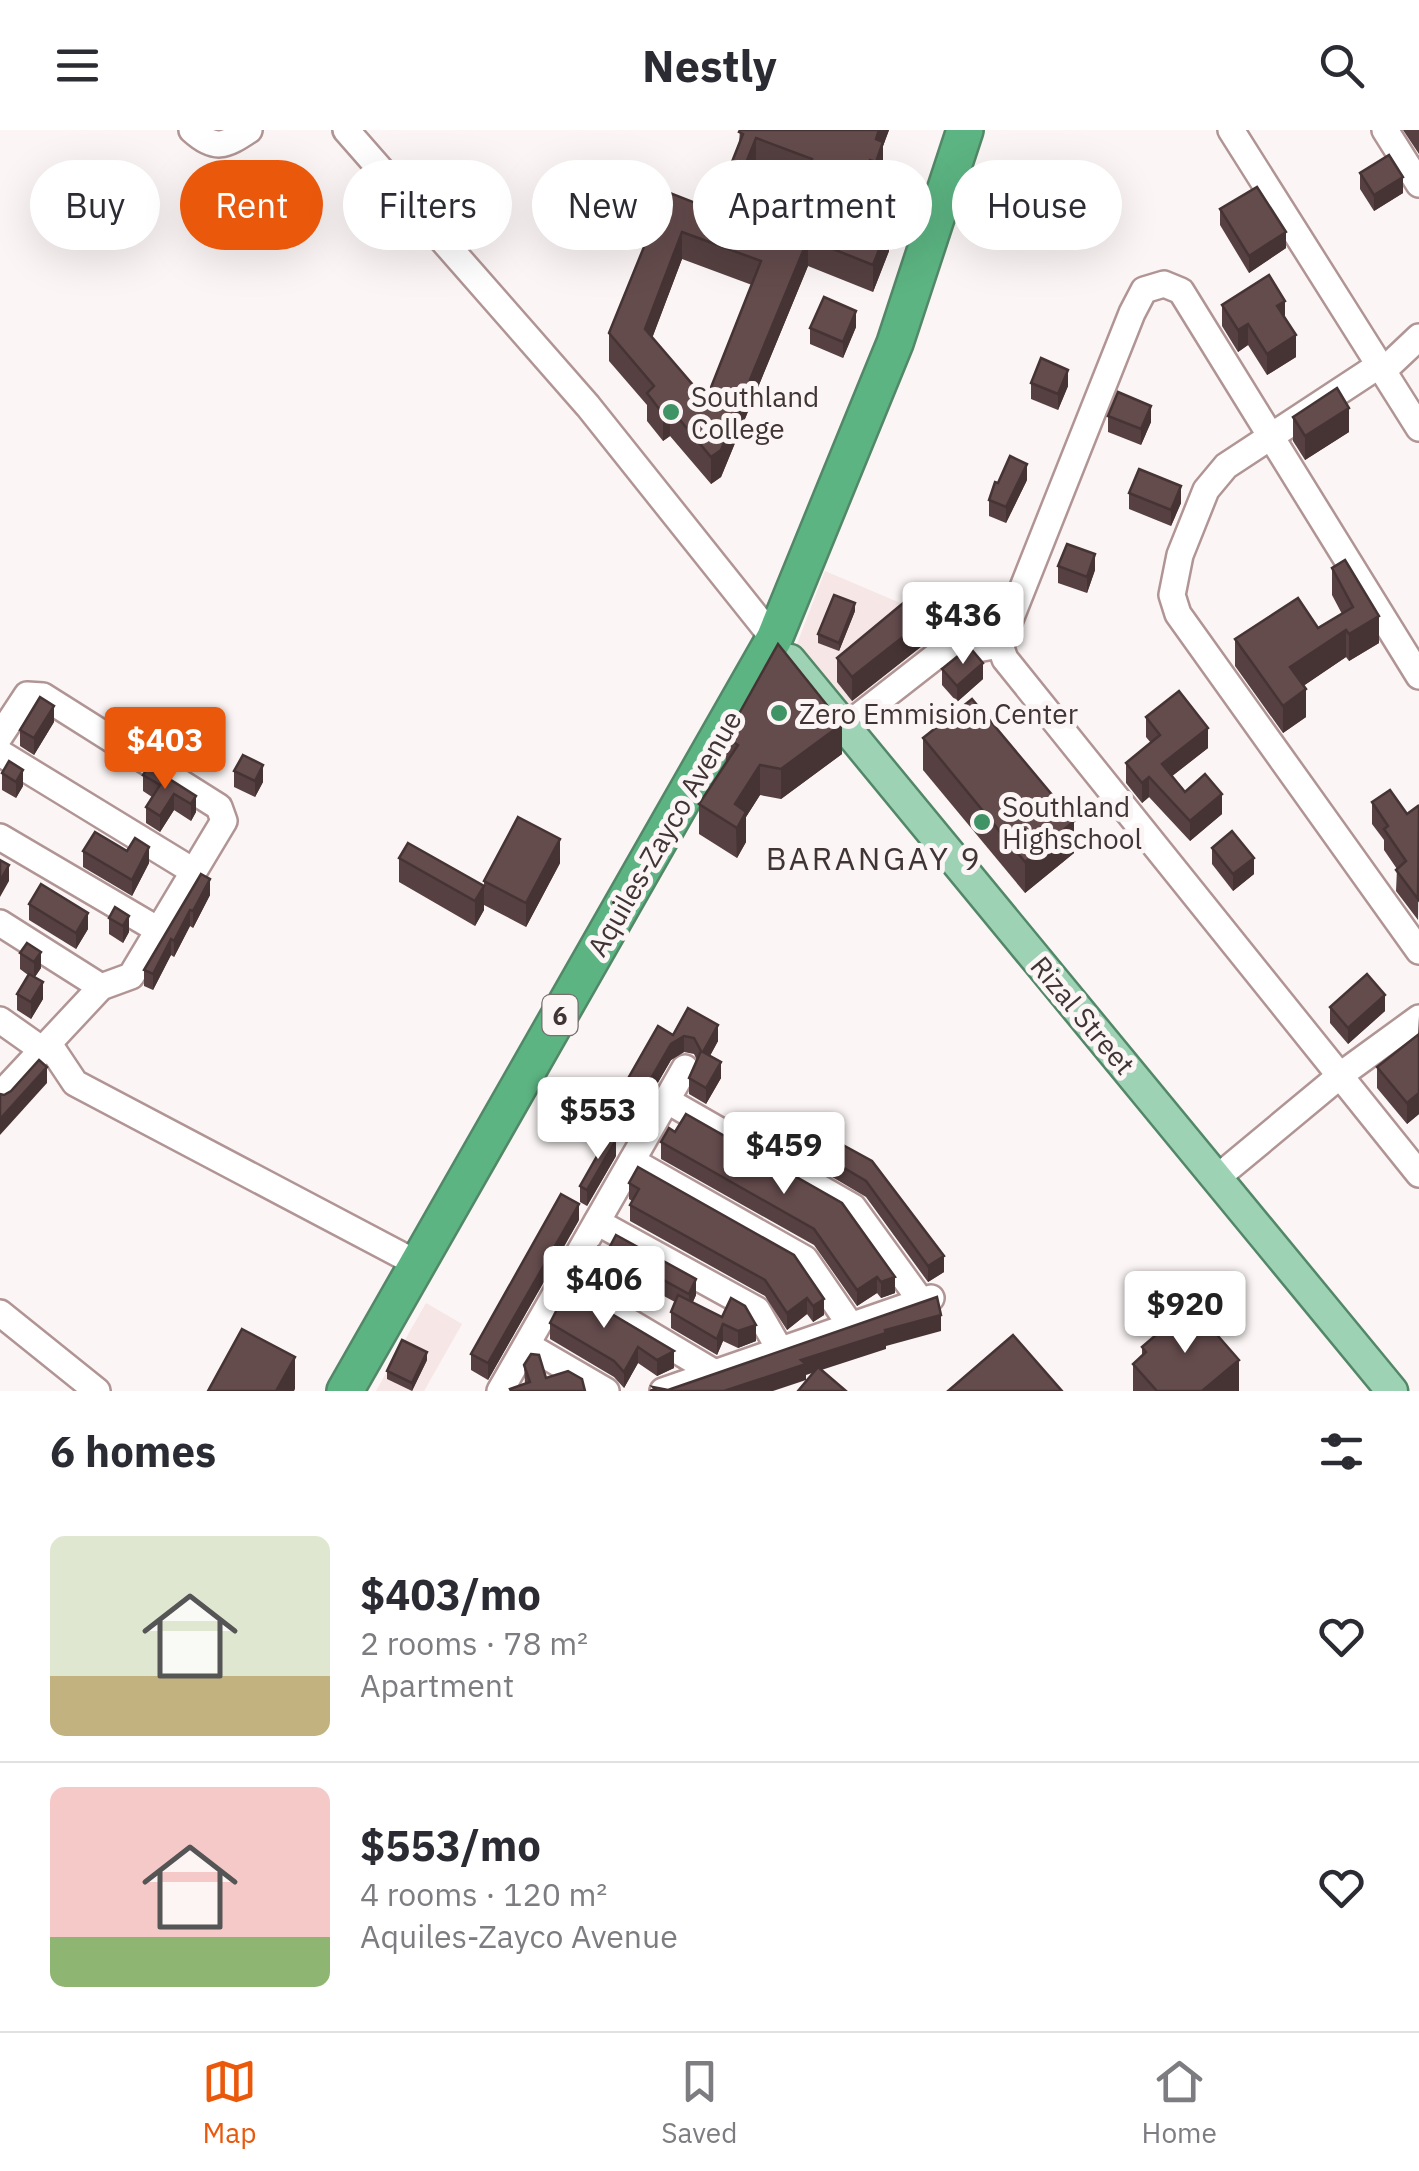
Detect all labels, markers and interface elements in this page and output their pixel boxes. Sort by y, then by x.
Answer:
text: Nestly [642,36,777,94]
icon: menu [50,38,105,93]
icon: search [1314,38,1369,93]
chip: Buy [30,160,160,250]
chip: Rent [180,160,323,250]
chip: Filters [343,160,512,250]
chip: New [532,160,673,250]
chip: Apartment [693,160,932,250]
chip: House [952,160,1122,250]
place label: Southland College [691,378,819,447]
marker: Southland College [660,401,682,423]
pin: $436 [904,582,1022,667]
text: $436 [925,593,1001,635]
place label: Zero Emmision Center [799,695,1078,732]
marker: Zero Emmision Center [768,702,790,724]
street label: Aquiles-Zayco Avenue [578,703,750,963]
pin: $403 [106,707,224,792]
text: $403 [127,718,203,760]
place label: Southland Highschool [1002,788,1142,857]
marker: Southland Highschool [971,811,993,833]
district label: BARANGAY 9 [766,837,982,879]
street label: Rizal Street [1023,948,1143,1082]
road number: 6 [542,995,578,1035]
pin: $553 [539,1077,657,1162]
text: $553 [560,1088,636,1130]
pin: $459 [725,1112,843,1197]
text: $459 [746,1123,822,1165]
pin: $406 [545,1246,663,1331]
text: $406 [566,1257,642,1299]
pin: $920 [1126,1271,1244,1356]
text: $920 [1147,1282,1223,1324]
text: 6 homes [50,1424,216,1479]
icon: filters [1314,1424,1369,1479]
text: $403/mo [360,1567,541,1622]
icon: home [130,1576,250,1696]
icon: heart [1314,1609,1369,1664]
text: 2 rooms · 78 m² [360,1622,588,1664]
text: Apartment [360,1664,514,1706]
text: $553/mo [360,1818,541,1873]
icon: home [130,1827,250,1947]
icon: heart [1314,1860,1369,1915]
text: 4 rooms · 120 m² [360,1873,607,1915]
text: Aquiles-Zayco Avenue [360,1915,678,1957]
tab: Map [202,2054,257,2151]
tab: Saved [661,2054,737,2151]
tab: Home [1142,2054,1217,2151]

